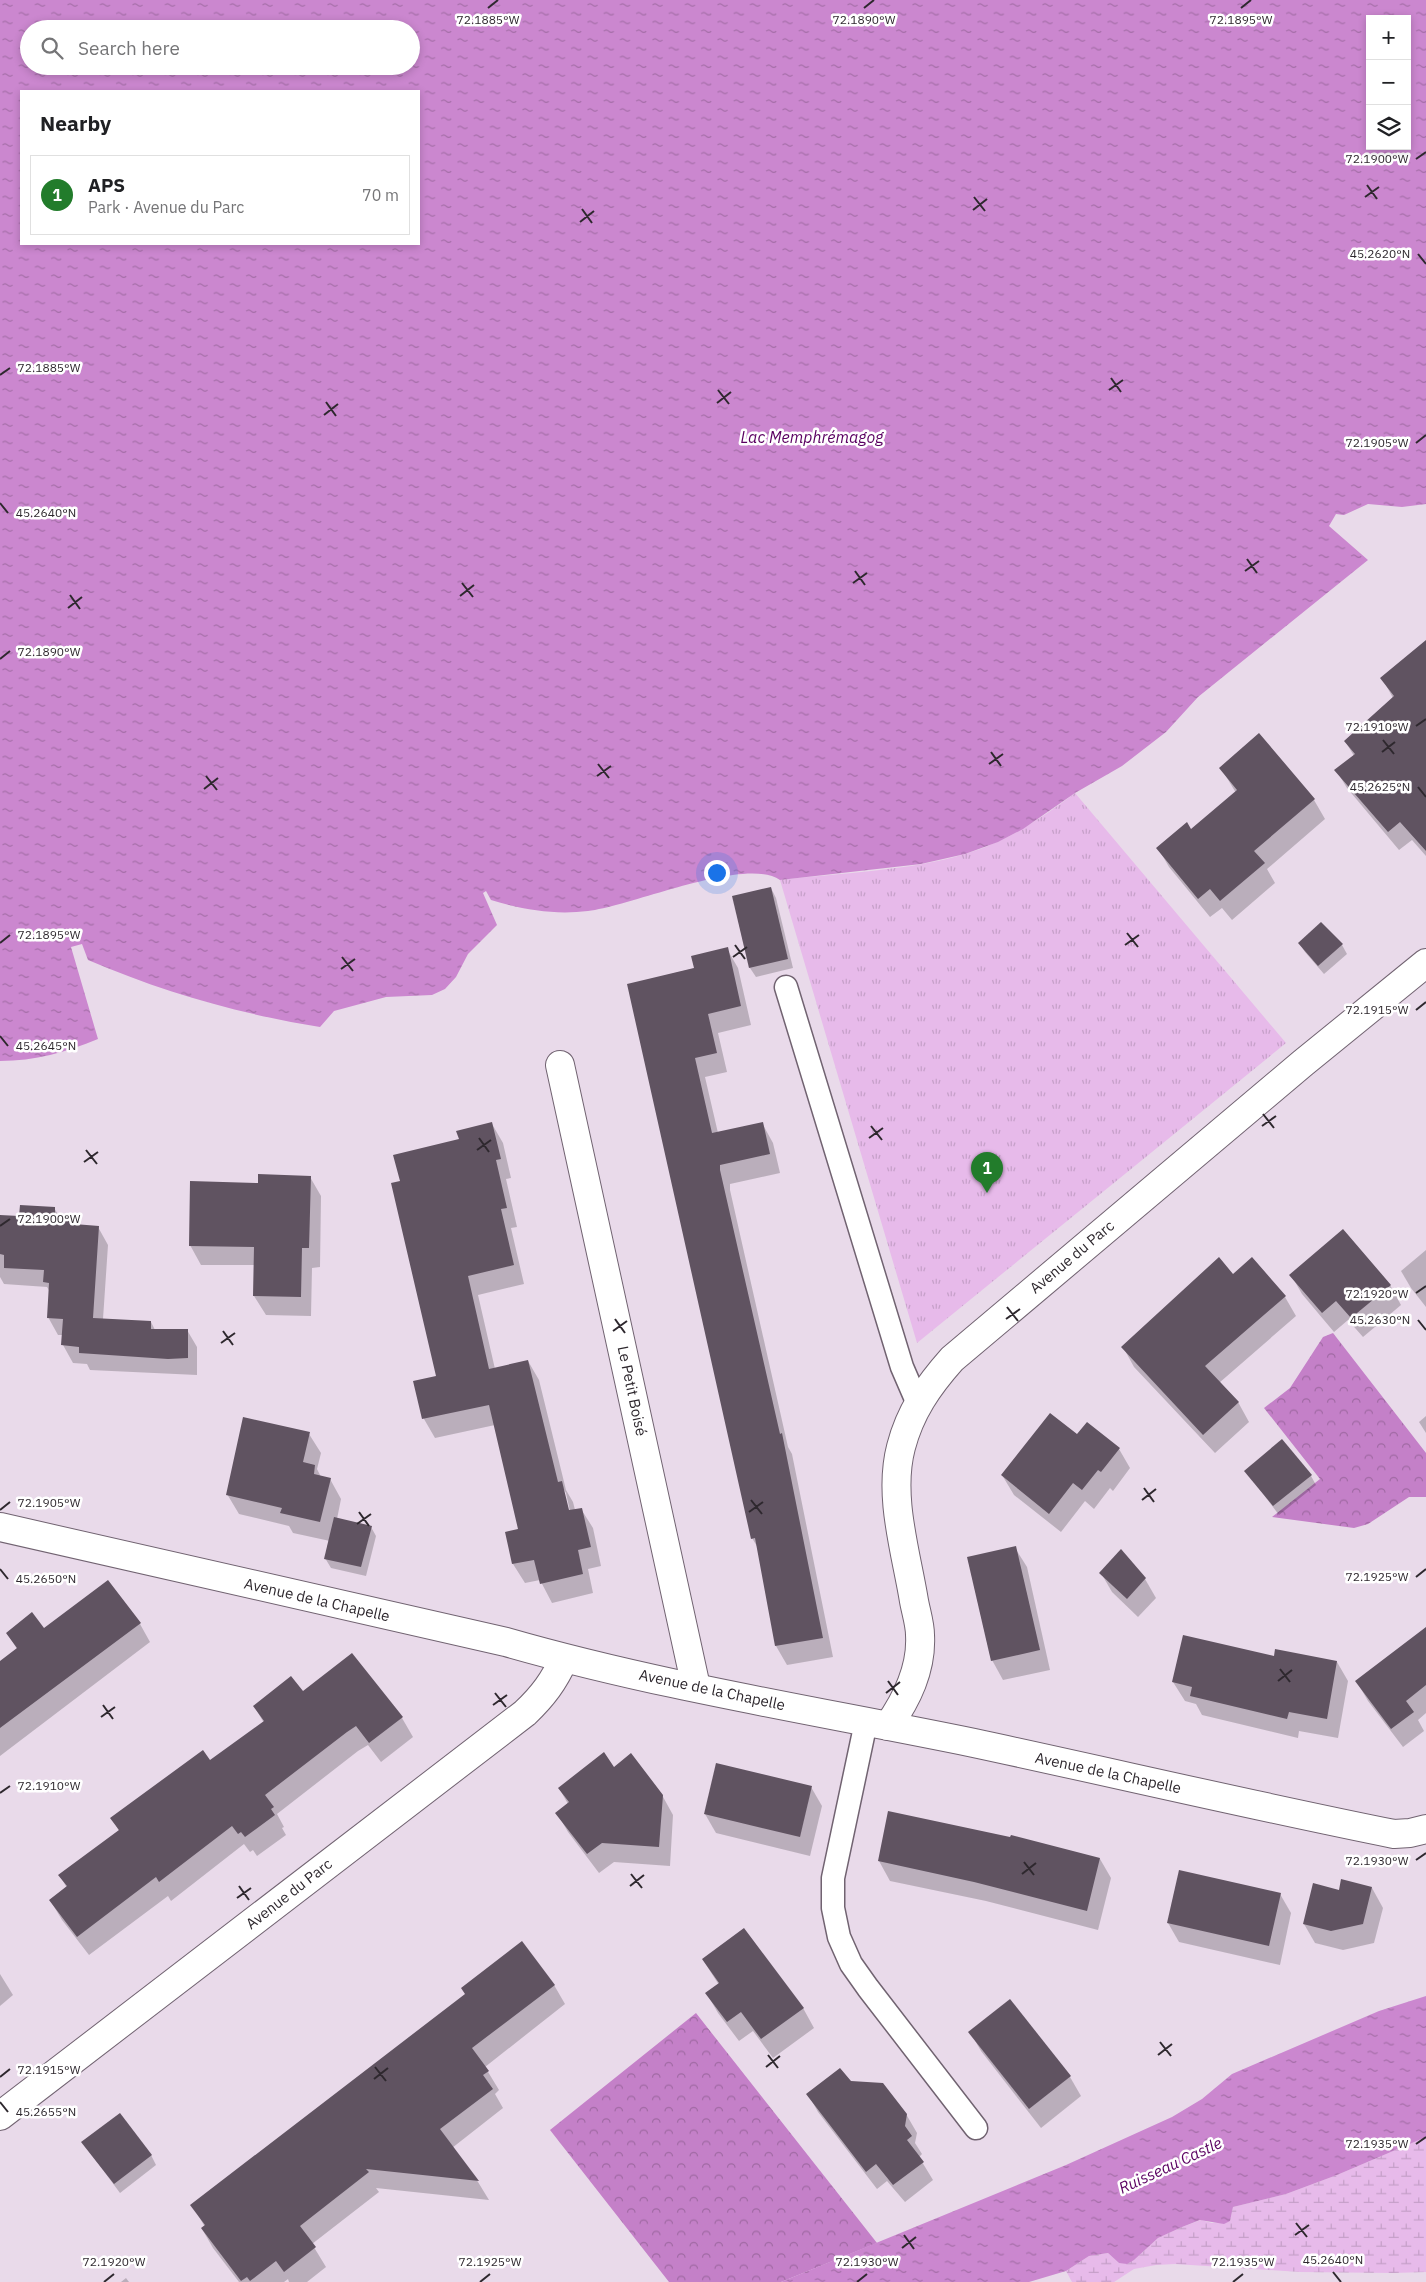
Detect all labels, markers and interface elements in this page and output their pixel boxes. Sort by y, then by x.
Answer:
text: 72.1885°W [457,12,520,27]
text: 72.1890°W [833,12,896,27]
text: 72.1895°W [1210,12,1273,27]
map controls [1366,15,1411,150]
button: + [1366,15,1411,60]
search box [20,20,420,75]
icon: search [38,34,66,62]
text: Search here [78,36,180,60]
button: − [1366,60,1411,105]
button: layers [1366,105,1411,150]
text: Nearby [40,109,111,137]
text: 72.1900°W [1346,151,1409,166]
text: APS [88,173,125,197]
text: 1 [52,185,62,205]
text: 70 m [362,185,399,205]
text: Park · Avenue du Parc [88,197,244,217]
text: 45.2620°N [1350,246,1410,261]
text: 72.1885°W [18,360,81,375]
water label: Lac Memphrémagog [741,427,884,447]
text: 72.1905°W [1346,435,1409,450]
text: 45.2640°N [16,505,76,520]
text: 72.1890°W [18,644,81,659]
text: 72.1910°W [1346,719,1409,734]
text: 45.2625°N [1350,779,1410,794]
your location [704,860,730,886]
text: 72.1895°W [18,927,81,942]
text: 72.1915°W [1346,1002,1409,1017]
text: 45.2645°N [16,1038,76,1053]
pin: 1 [971,1152,1003,1193]
text: 72.1900°W [18,1211,81,1226]
street label: Avenue du Parc [1026,1216,1118,1297]
text: 72.1920°W [1346,1286,1409,1301]
text: 45.2630°N [1350,1312,1410,1327]
street label: Le Petit Boisé [614,1344,651,1438]
text: 72.1905°W [18,1495,81,1510]
text: 72.1925°W [1346,1569,1409,1584]
text: 45.2650°N [16,1571,76,1586]
street label: Avenue de la Chapelle [242,1574,392,1626]
street label: Avenue de la Chapelle [637,1665,787,1714]
street label: Avenue de la Chapelle [1033,1748,1183,1797]
text: 72.1910°W [18,1778,81,1793]
text: 72.1930°W [1346,1853,1409,1868]
street label: Avenue du Parc [242,1854,336,1933]
text: 72.1915°W [18,2062,81,2077]
text: 45.2655°N [16,2104,76,2119]
water label: Ruisseau Castle [1115,2132,1225,2198]
text: 72.1935°W [1346,2136,1409,2151]
text: 45.2640°N [1303,2252,1363,2267]
text: 72.1920°W [83,2254,146,2269]
text: 72.1925°W [459,2254,522,2269]
text: 72.1930°W [836,2254,899,2269]
text: 72.1935°W [1212,2254,1275,2269]

